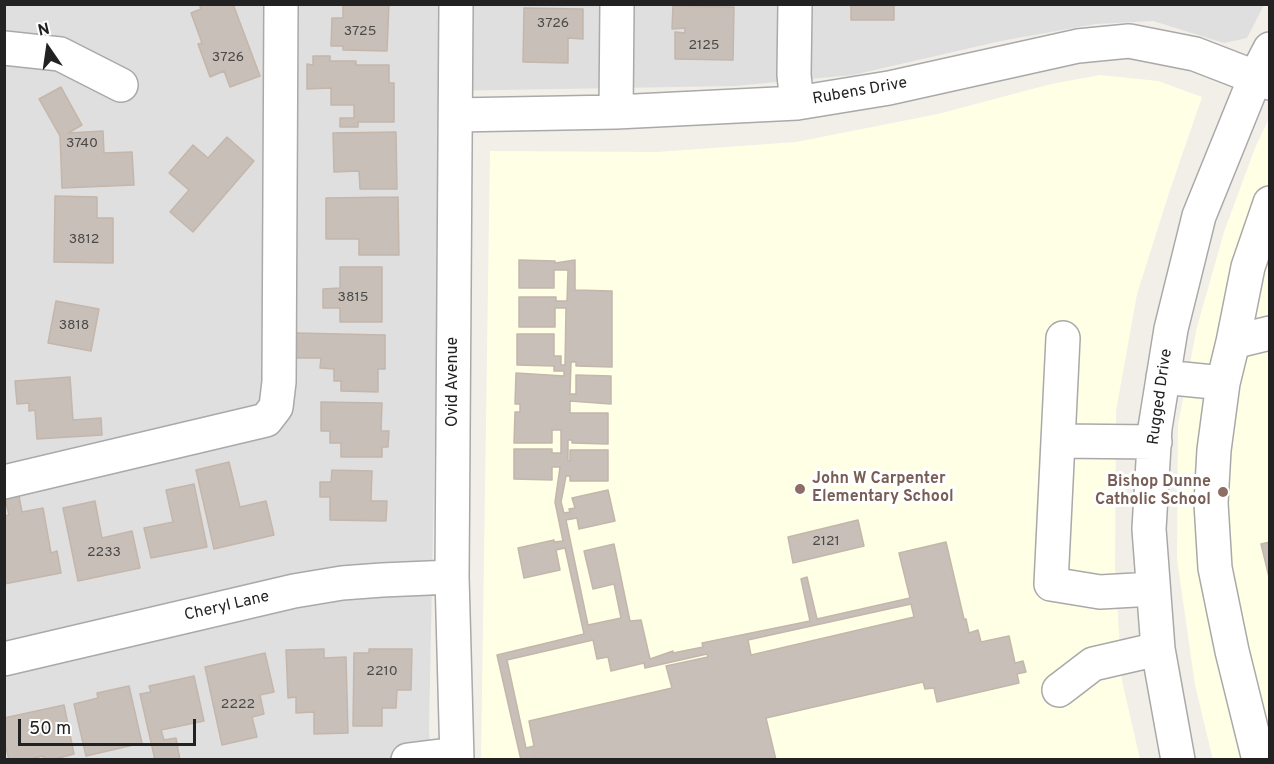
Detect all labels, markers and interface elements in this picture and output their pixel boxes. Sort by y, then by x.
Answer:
house number: 3726 [537,16,569,32]
north arrow [18,18,78,78]
text: N [36,19,52,41]
house number: 3725 [344,24,376,40]
house number: 2125 [688,38,720,54]
house number: 3726 [212,50,244,66]
street label: Rubens Drive [811,74,909,110]
house number: 3740 [66,136,98,152]
house number: 3812 [69,232,99,248]
house number: 3815 [338,290,368,306]
house number: 3818 [59,318,89,334]
street label: Ovid Avenue [444,337,464,427]
street label: Rugged Drive [1145,348,1177,446]
place label: John W Carpenter Elementary School [812,470,954,508]
place label: Bishop Dunne Catholic School [1095,473,1211,511]
marker: John W Carpenter Elementary School [793,482,807,496]
marker: Bishop Dunne Catholic School [1216,485,1230,499]
house number: 2121 [812,534,840,550]
house number: 2233 [87,545,121,561]
street label: Cheryl Lane [183,588,271,626]
house number: 2210 [366,664,398,680]
house number: 2222 [221,697,255,713]
scale bar [21,707,200,745]
text: 50 m [29,718,71,741]

